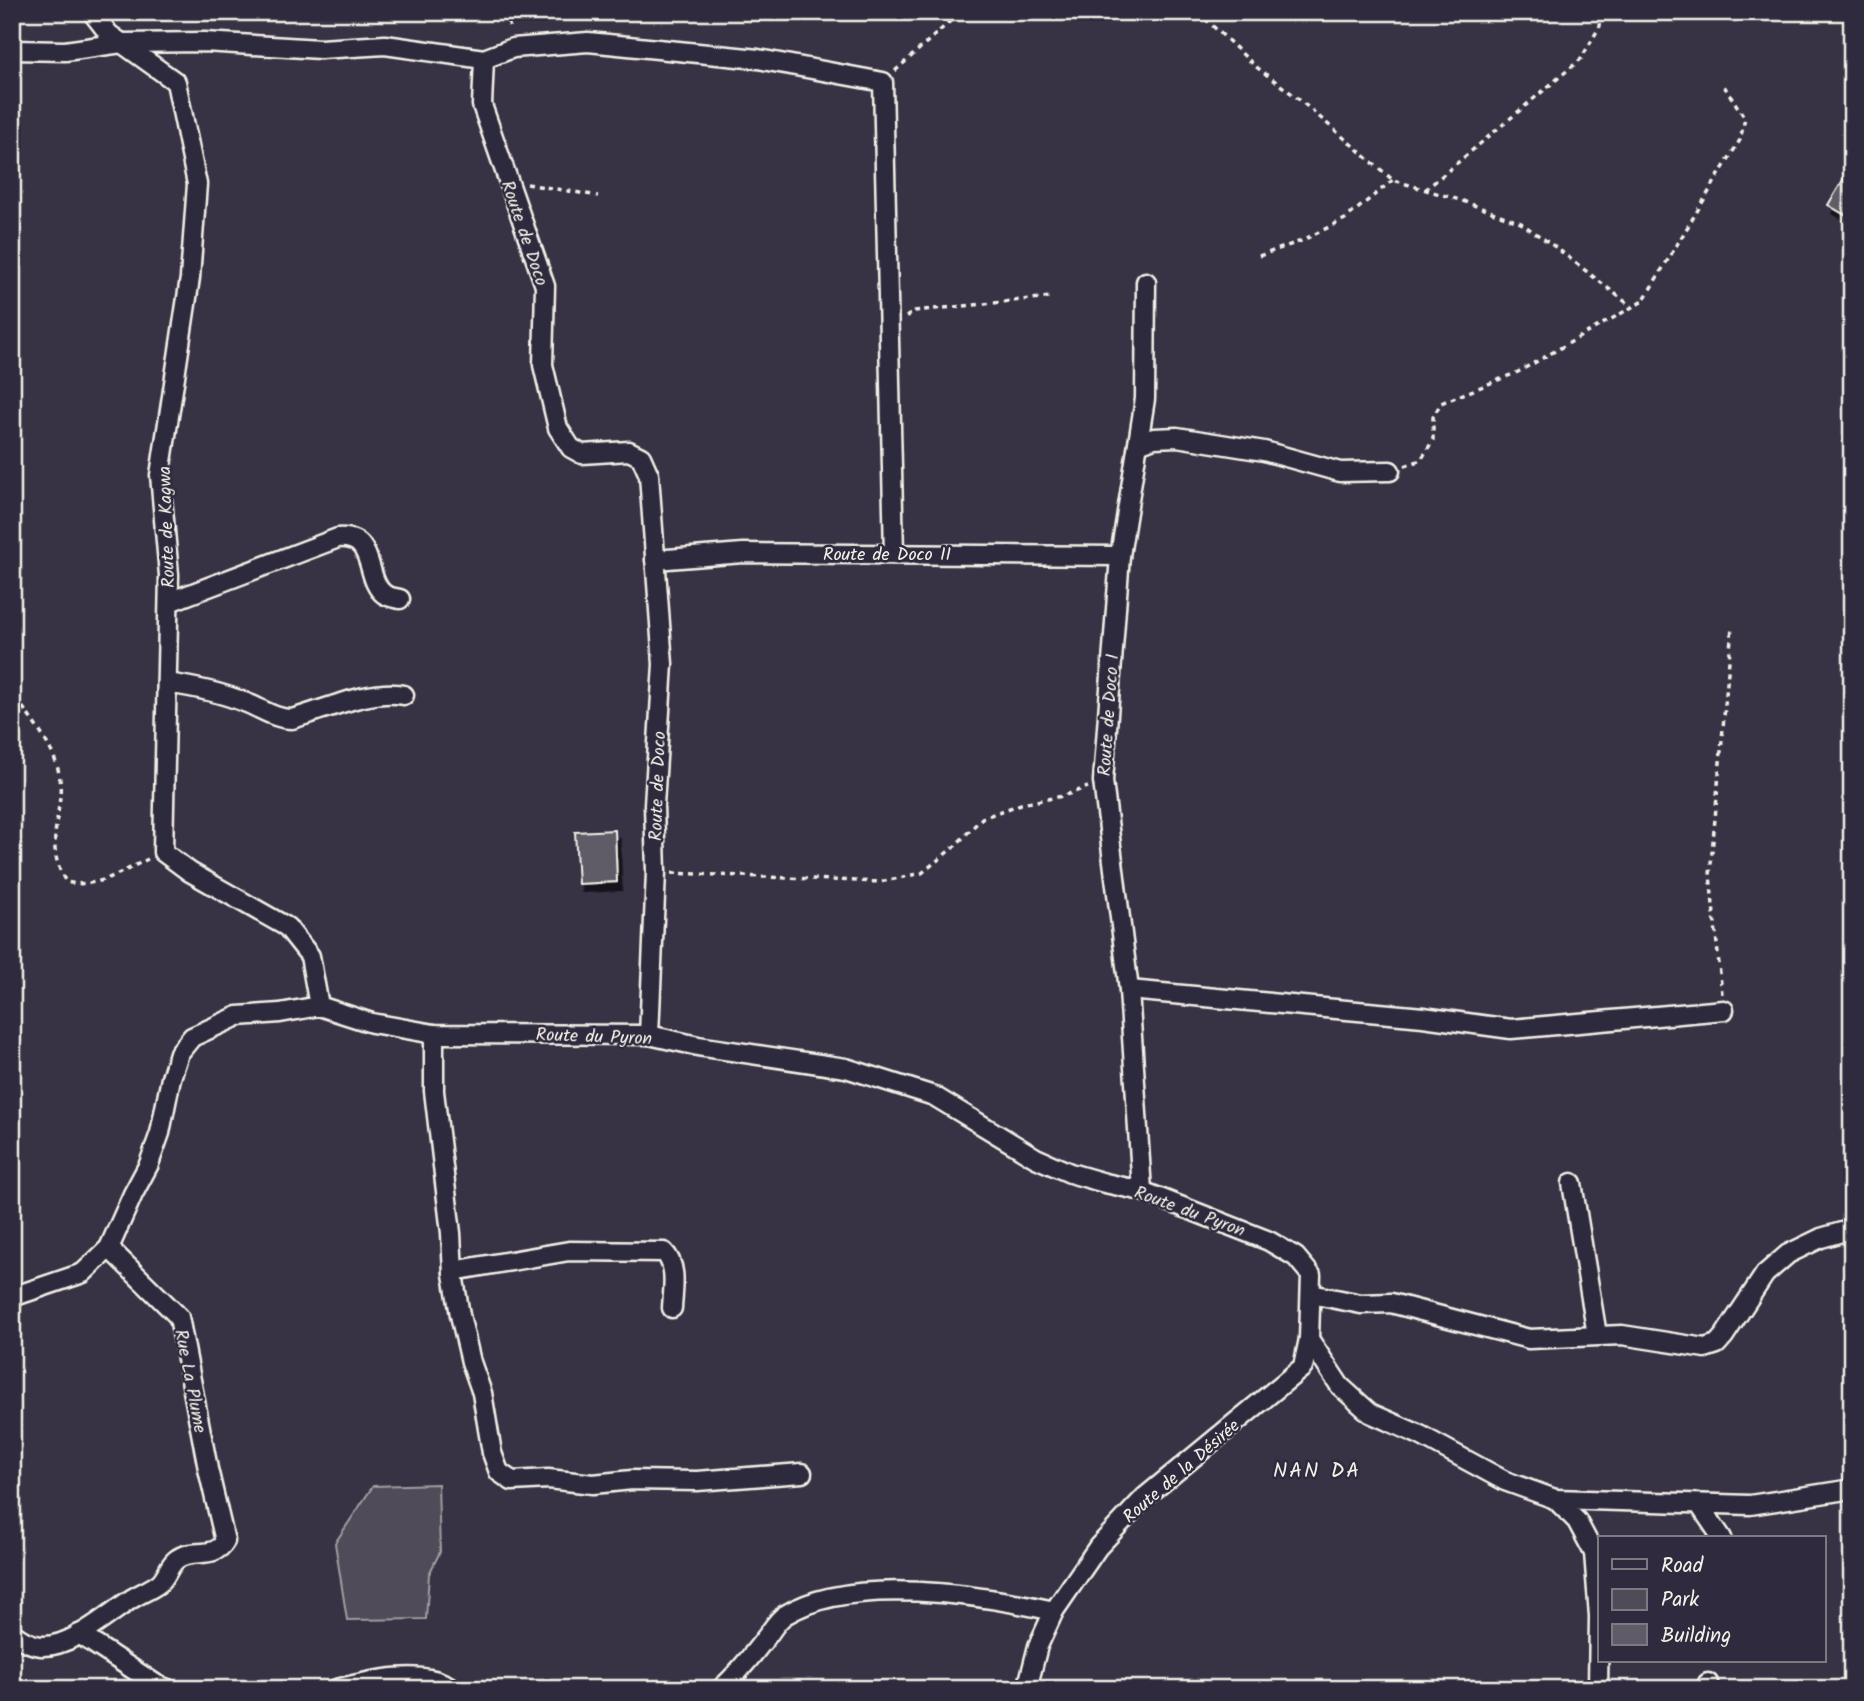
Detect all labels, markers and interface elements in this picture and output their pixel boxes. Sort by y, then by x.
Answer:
street label: Route de Doco [492,177,555,290]
street label: Route de Kagwa [151,465,184,588]
street label: Route de Doco II [823,541,951,570]
street label: Route de Doco I [1091,653,1128,777]
street label: Route de Doco [642,731,675,841]
street label: Route du Pyron [535,1021,653,1054]
street label: Route du Pyron [1130,1179,1249,1246]
street label: Rue La Plume [165,1327,214,1436]
street label: Route de la Désirée [1117,1413,1247,1531]
district label: NAN DA [1273,1455,1361,1488]
legend [1598,1536,1826,1662]
text: Road [1661,1550,1704,1583]
text: Park [1661,1584,1699,1617]
text: Building [1661,1620,1731,1653]

